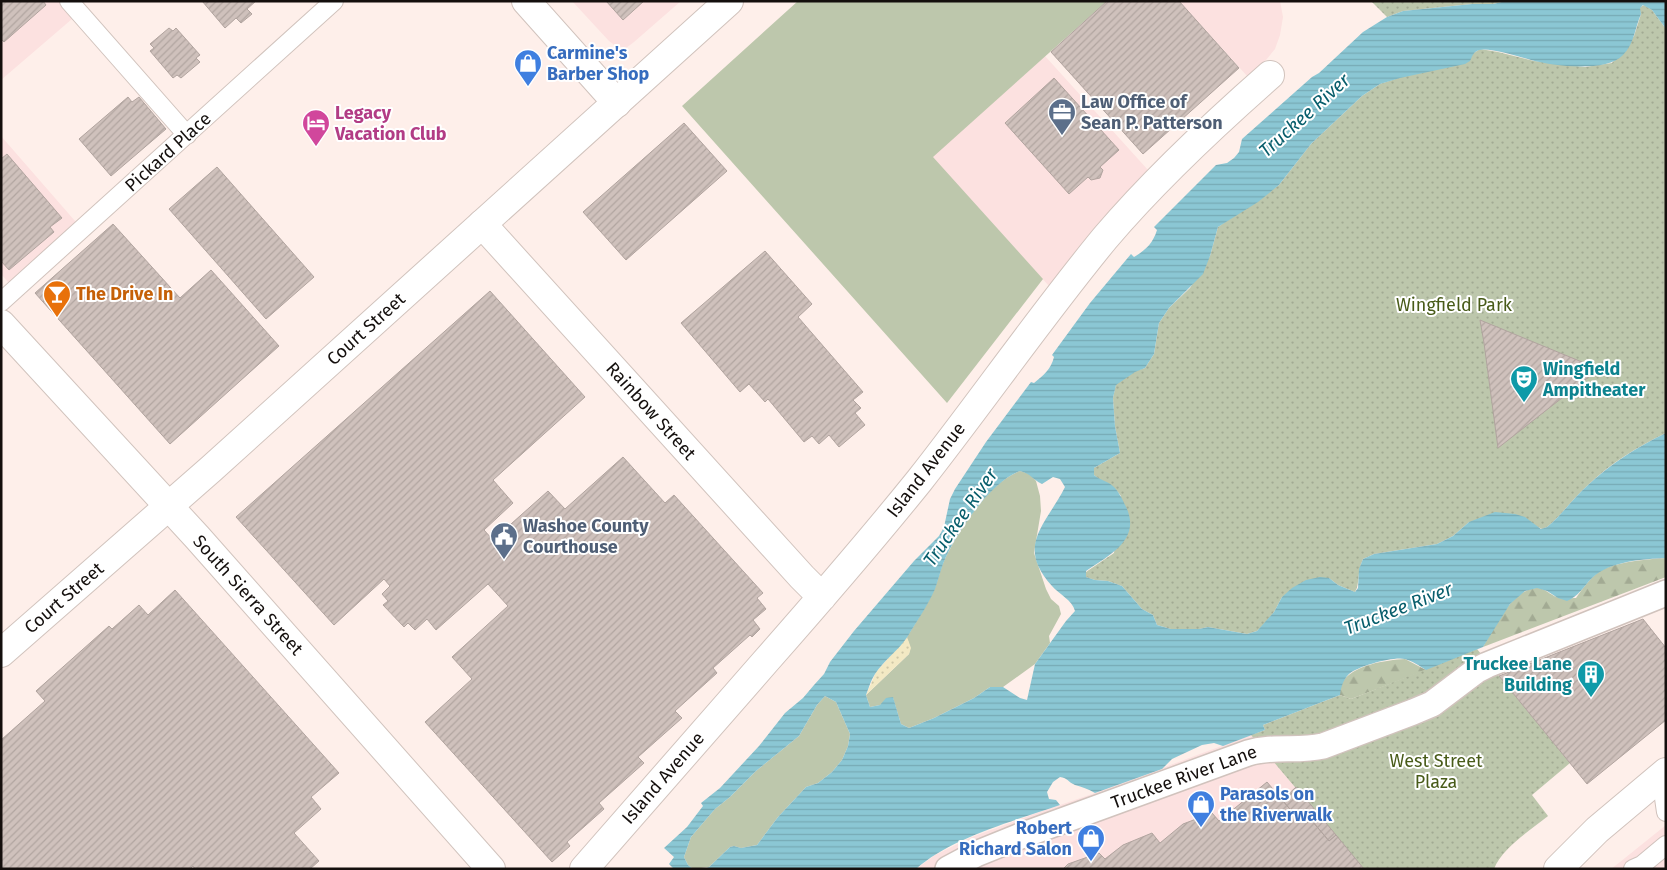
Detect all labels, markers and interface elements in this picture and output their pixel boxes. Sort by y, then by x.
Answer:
place label: Carmine's Barber Shop [547,42,650,85]
shop icon: Carmine's Barber Shop [513,48,543,87]
water label: Truckee River [1254,68,1355,162]
place label: Law Office of Sean P. Patterson [1081,91,1223,134]
office icon: Law Office of Sean P. Patterson [1047,97,1077,136]
place label: Legacy Vacation Club [334,102,447,145]
street label: Pickard Place [120,108,216,196]
hotel icon: Legacy Vacation Club [301,108,331,147]
bar icon: The Drive In [42,279,72,318]
place label: The Drive In [76,283,173,305]
street label: Court Street [322,288,410,370]
park label: Wingfield Park [1396,294,1513,316]
street label: Rainbow Street [601,358,701,465]
place label: Wingfield Ampitheater [1542,358,1646,401]
theatre icon: Wingfield Ampitheater [1509,364,1539,403]
street label: Island Avenue [882,418,970,522]
water label: Truckee River [918,463,1003,571]
place label: Washoe County Courthouse [523,515,649,558]
public building icon: Washoe County Courthouse [489,521,519,560]
street label: South Sierra Street [188,530,308,660]
street label: Court Street [20,557,108,638]
water label: Truckee River [1341,577,1456,640]
place label: Truckee Lane Building [1464,653,1572,696]
building icon: Truckee Lane Building [1576,659,1606,698]
street label: Island Avenue [617,728,709,828]
street label: Truckee River Lane [1108,740,1260,814]
park label: West Street Plaza [1389,750,1483,793]
place label: Parasols on the Riverwalk [1220,783,1333,826]
shop icon: Parasols on the Riverwalk [1186,789,1216,828]
place label: Robert Richard Salon [959,817,1073,860]
shop icon: Robert Richard Salon [1076,823,1106,862]

